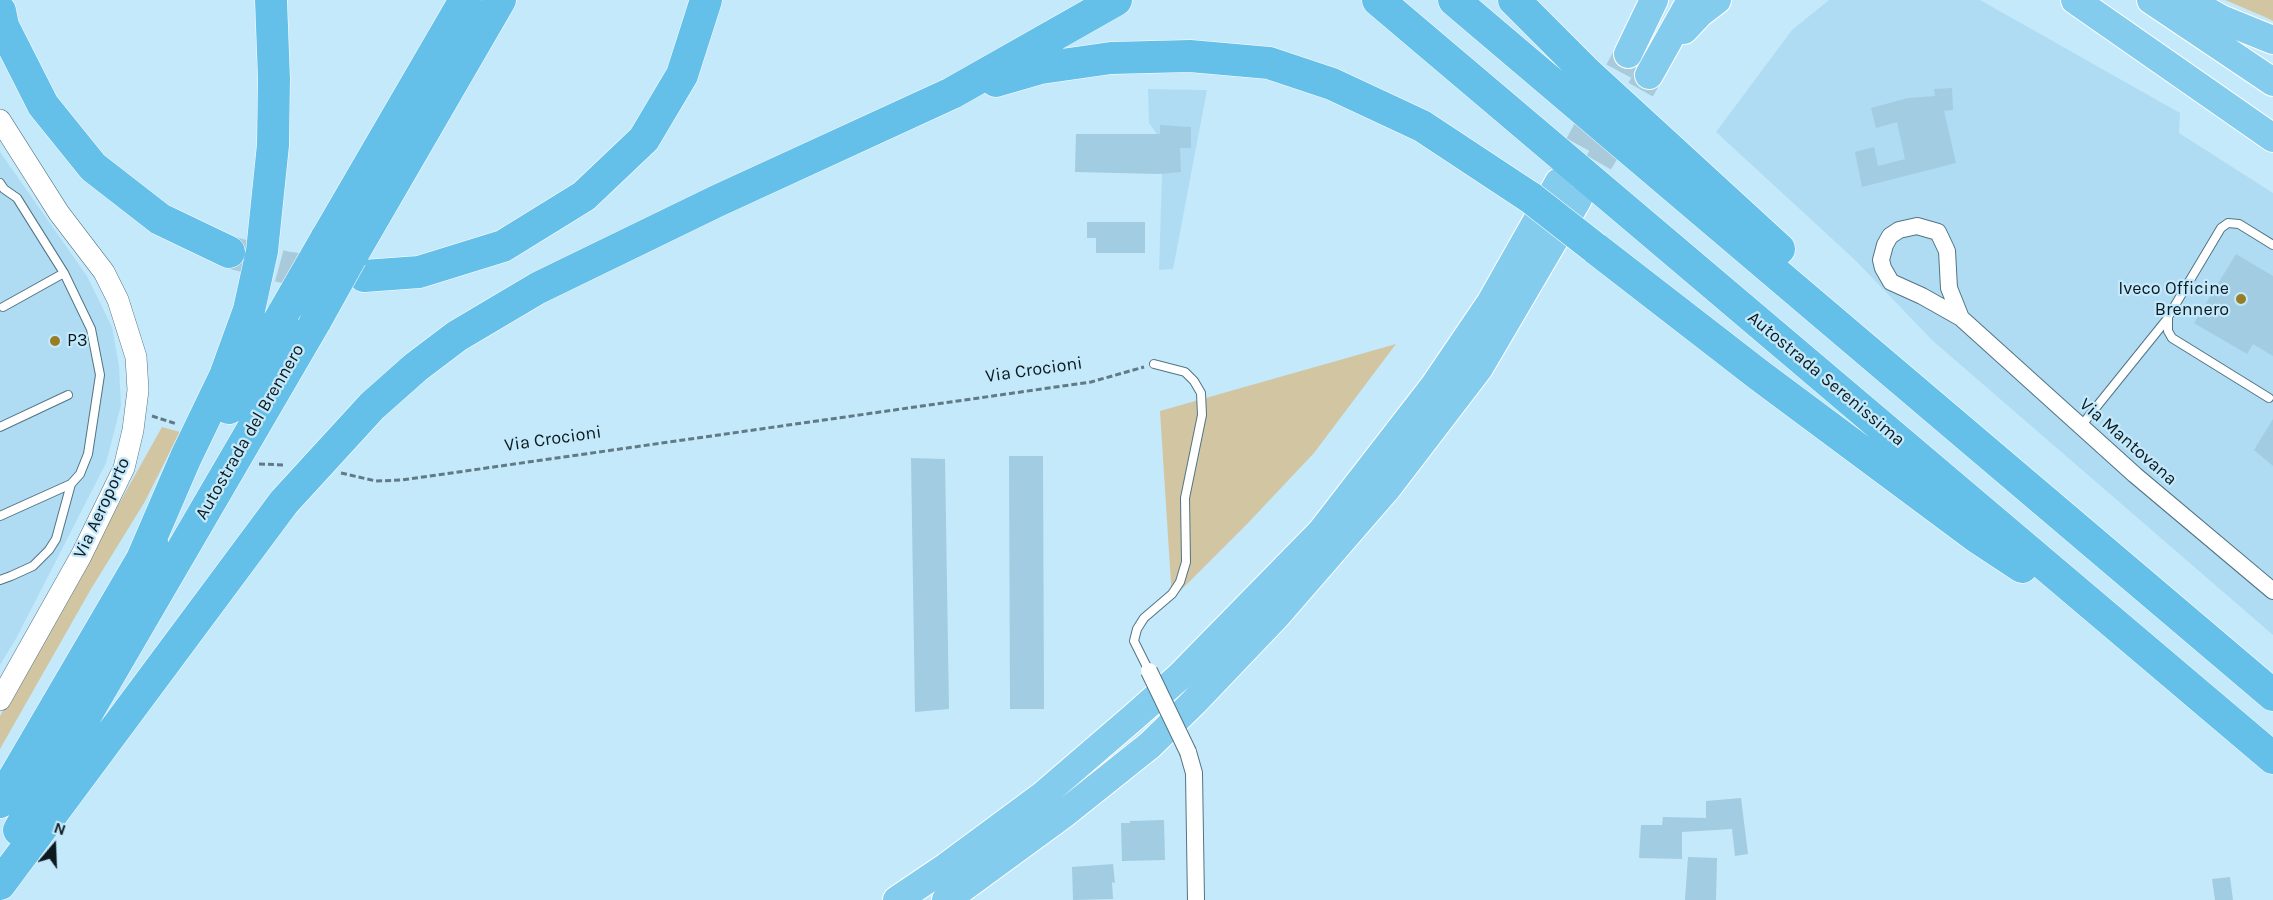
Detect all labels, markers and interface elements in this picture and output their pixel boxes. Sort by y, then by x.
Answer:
place label: Iveco Officine Brennero [2118,278,2229,320]
marker: Iveco Officine Brennero [2234,292,2248,306]
street label: Autostrada Serenissima [1743,307,1909,451]
place label: P3 [67,330,88,352]
marker: P3 [48,334,62,348]
street label: Autostrada del Brennero [191,341,309,523]
street label: Via Crocioni [984,353,1084,387]
street label: Via Mantovana [2075,394,2181,490]
street label: Via Crocioni [503,422,603,456]
street label: Via Aeroporto [69,454,135,562]
north arrow [24,816,84,876]
text: N [51,818,69,839]

